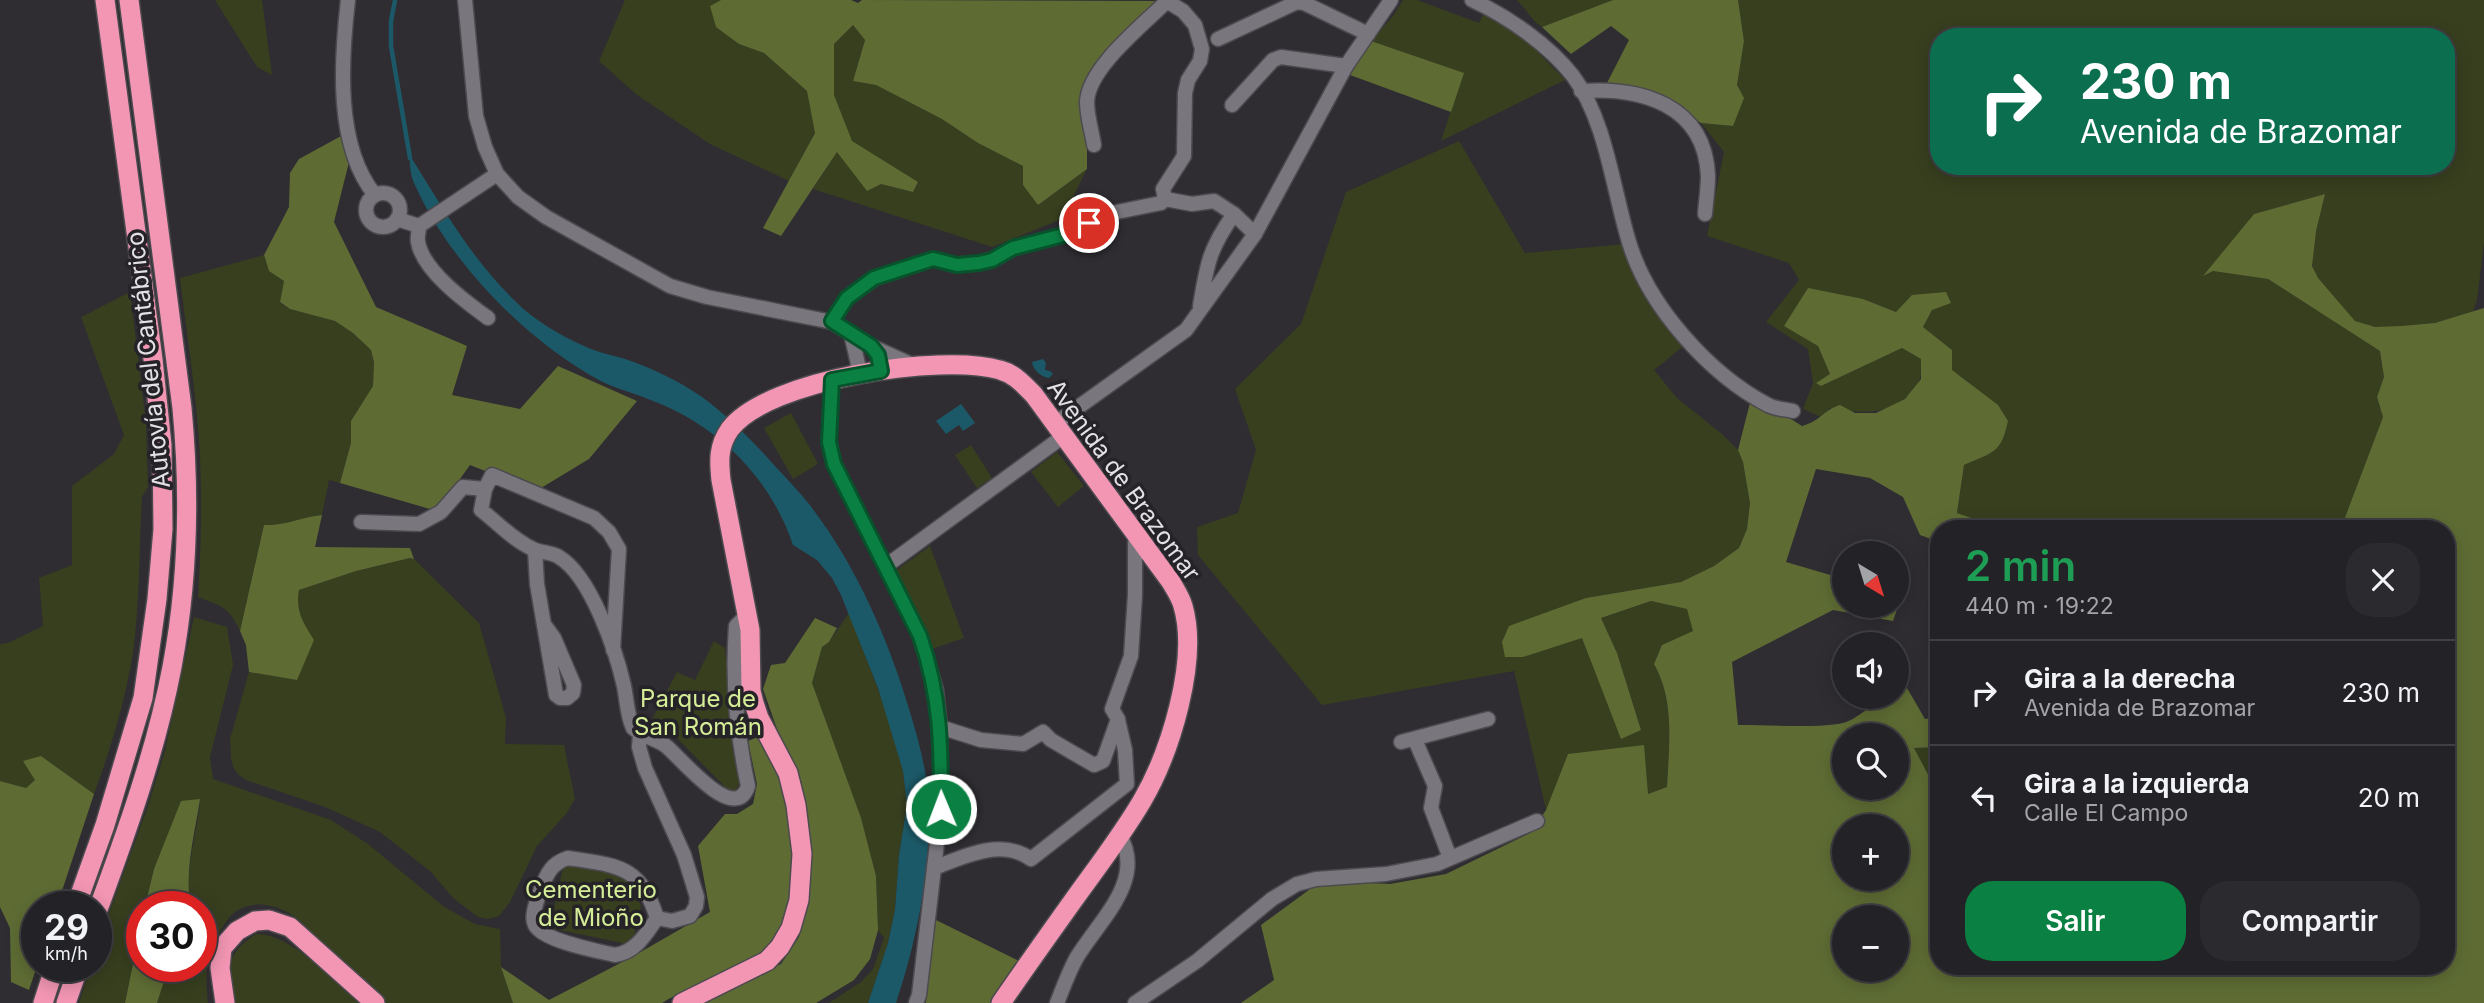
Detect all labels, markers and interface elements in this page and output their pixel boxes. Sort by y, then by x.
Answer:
text: 230 m [2080,52,2232,111]
icon: right [1965,56,2056,147]
text: Avenida de Brazomar [2080,112,2402,151]
pin [1059,193,1119,253]
icon: arrive [1070,204,1108,242]
street label: Autovía del Cantábrico [120,230,176,490]
street label: Avenida de Brazomar [1041,374,1207,586]
text: 2 min [1965,540,2076,591]
north arrow [1832,541,1909,618]
map controls [1832,541,1909,982]
button: close [2346,543,2420,617]
text: 440 m · 19:22 [1965,592,2114,620]
button: sound [1832,632,1909,709]
text: Gira a la derecha [2024,663,2236,694]
icon: right [1965,674,2003,712]
text: 230 m [2342,677,2420,708]
park label: Parque de San Román [634,684,762,741]
text: Avenida de Brazomar [2024,694,2255,722]
button: search [1832,723,1909,800]
text: Gira a la izquierda [2024,768,2250,799]
position arrow [904,772,978,846]
icon: left [1965,779,2003,817]
text: 20 m [2358,782,2420,813]
text: Calle El Campo [2024,799,2188,827]
button: + [1832,814,1909,891]
park label: Cementerio de Mioño [525,875,657,932]
button: Salir [1965,881,2186,961]
button: Compartir [2200,881,2420,961]
speed limit sign: 30 [126,891,217,982]
button: − [1832,905,1909,982]
text: 29 [44,906,89,948]
text: km/h [45,943,88,964]

